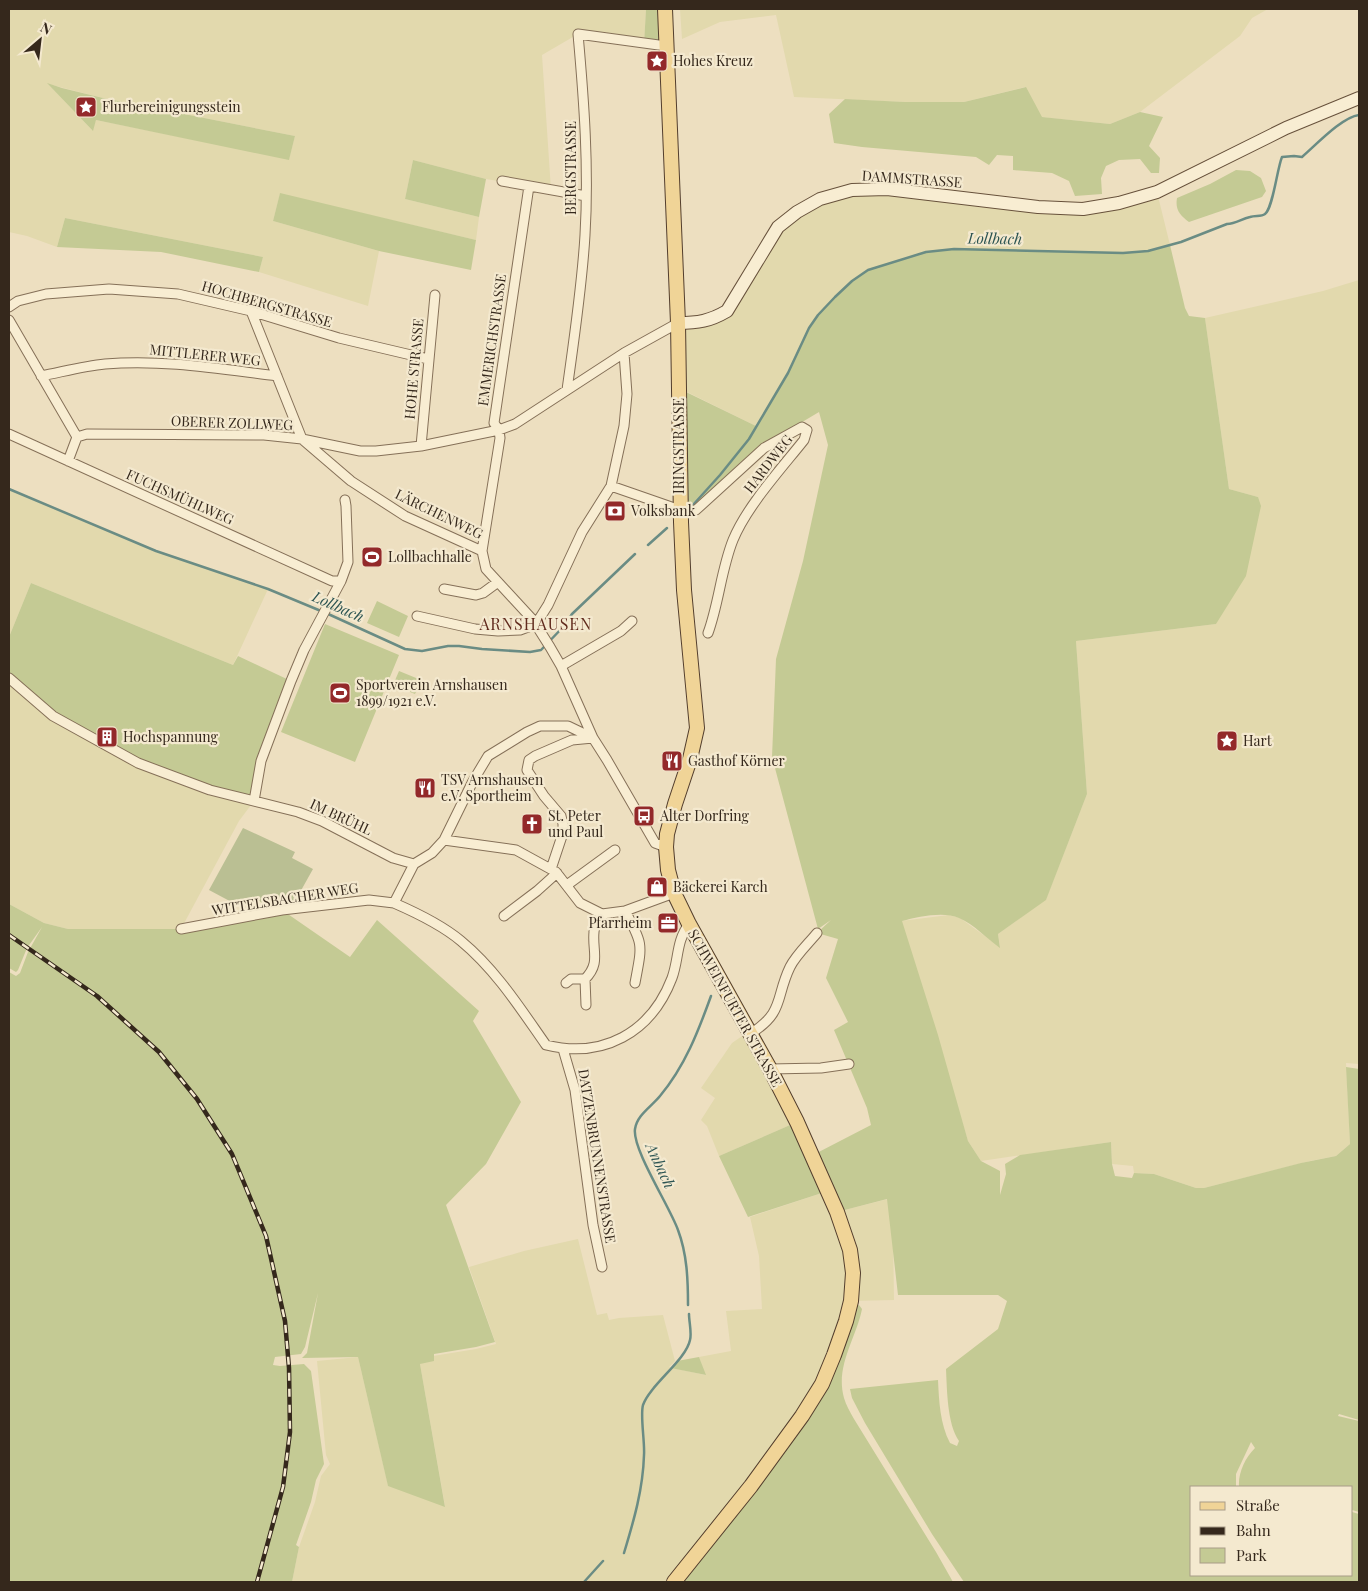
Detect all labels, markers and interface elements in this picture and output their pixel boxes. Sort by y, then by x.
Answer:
north arrow [15,15,65,65]
text: N [37,17,55,39]
place icon: Hohes Kreuz [645,49,669,73]
place label: Hohes Kreuz [673,51,753,70]
place icon: Flurbereinigungsstein [74,95,98,119]
place label: Flurbereinigungsstein [102,97,241,116]
street label: BERGSTRASSE [561,121,580,215]
street label: DAMMSTRASSE [861,166,963,191]
water label: Lollbach [967,228,1022,248]
street label: EMMERICHSTRASSE [473,273,510,407]
street label: HOCHBERGSTRASSE [200,276,335,331]
street label: HOHE STRASSE [400,318,427,420]
street label: MITTLERER WEG [149,339,262,370]
street label: IRINGSTRASSE [669,398,688,494]
street label: OBERER ZOLLWEG [171,411,294,434]
street label: HARDWEG [739,430,796,497]
street label: FUCHSMÜHLWEG [123,464,237,529]
street label: LÄRCHENWEG [392,484,486,543]
bank icon: Volksbank [603,499,627,523]
place label: Volksbank [630,501,696,520]
sports icon: Lollbachhalle [360,545,384,569]
place label: Lollbachhalle [388,547,472,566]
water label: Lollbach [309,585,367,626]
district label: ARNSHAUSEN [479,613,592,634]
place label: Sportverein Arnshausen 1899/1921 e.V. [356,675,508,710]
sports icon: Sportverein Arnshausen 1899/1921 e.V. [328,681,352,705]
building icon: Hochspannung [95,725,119,749]
place label: Hochspannung [123,727,218,746]
place icon: Hart [1215,729,1239,753]
place label: Hart [1243,731,1273,750]
restaurant icon: Gasthof Körner [660,749,684,773]
place label: Gasthof Körner [688,751,786,770]
place label: TSV Arnshausen e.V. Sportheim [441,770,544,805]
restaurant icon: TSV Arnshausen e.V. Sportheim [413,776,437,800]
street label: IM BRÜHL [307,794,375,839]
bus stop icon: Alter Dorfring [632,804,656,828]
place label: St. Peter und Paul [548,806,603,841]
place label: Alter Dorfring [659,806,749,825]
church icon: St. Peter und Paul [520,812,544,836]
shop icon: Bäckerei Karch [645,875,669,899]
place label: Bäckerei Karch [673,877,768,896]
street label: WITTELSBACHER WEG [209,878,360,920]
office icon: Pfarrheim [656,911,680,935]
place label: Pfarrheim [588,913,653,932]
street label: SCHWEINFURTER STRASSE [684,926,787,1090]
street label: DATZENBRUNNENSTRASSE [574,1067,621,1245]
water label: Anbach [641,1138,680,1192]
legend [1190,1486,1353,1576]
text: Straße [1236,1495,1280,1515]
text: Bahn [1236,1520,1271,1540]
text: Park [1236,1545,1268,1565]

